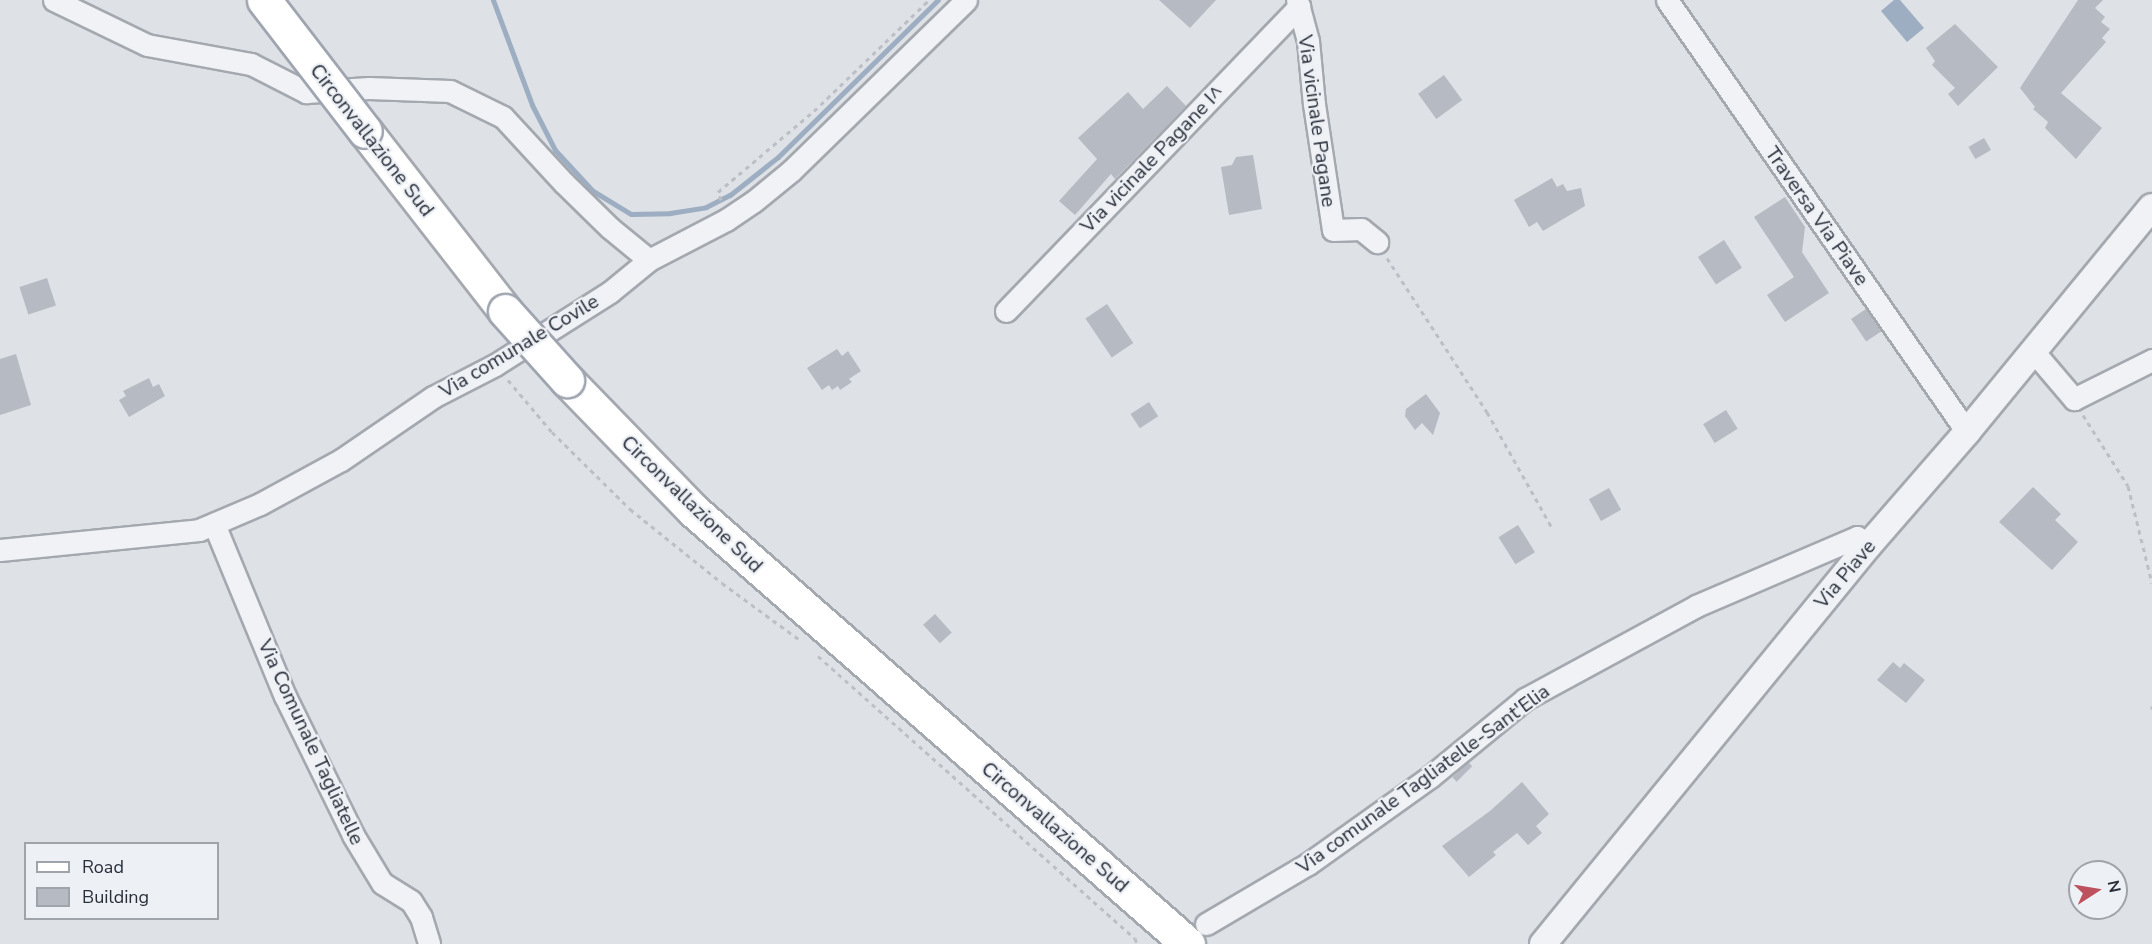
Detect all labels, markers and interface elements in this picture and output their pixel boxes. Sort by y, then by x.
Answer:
street label: Via vicinale Pagane [1293,33,1341,209]
street label: Circonvallazione Sud [305,59,439,221]
street label: Via vicinale Pagane I^ [1075,80,1229,238]
street label: Traversa Via Piave [1760,142,1874,290]
street label: Via comunale Covile [435,289,603,403]
street label: Circonvallazione Sud [616,430,768,578]
street label: Via Piave [1809,535,1881,613]
street label: Via Comunale Tagliatelle [253,635,369,849]
street label: Via comunale Tagliatelle-Sant'Elia [1292,679,1554,879]
street label: Circonvallazione Sud [977,757,1133,897]
legend [24,842,219,920]
text: Road [82,855,124,879]
north arrow [2068,860,2128,920]
text: N [2102,879,2126,895]
text: Building [82,885,149,909]

